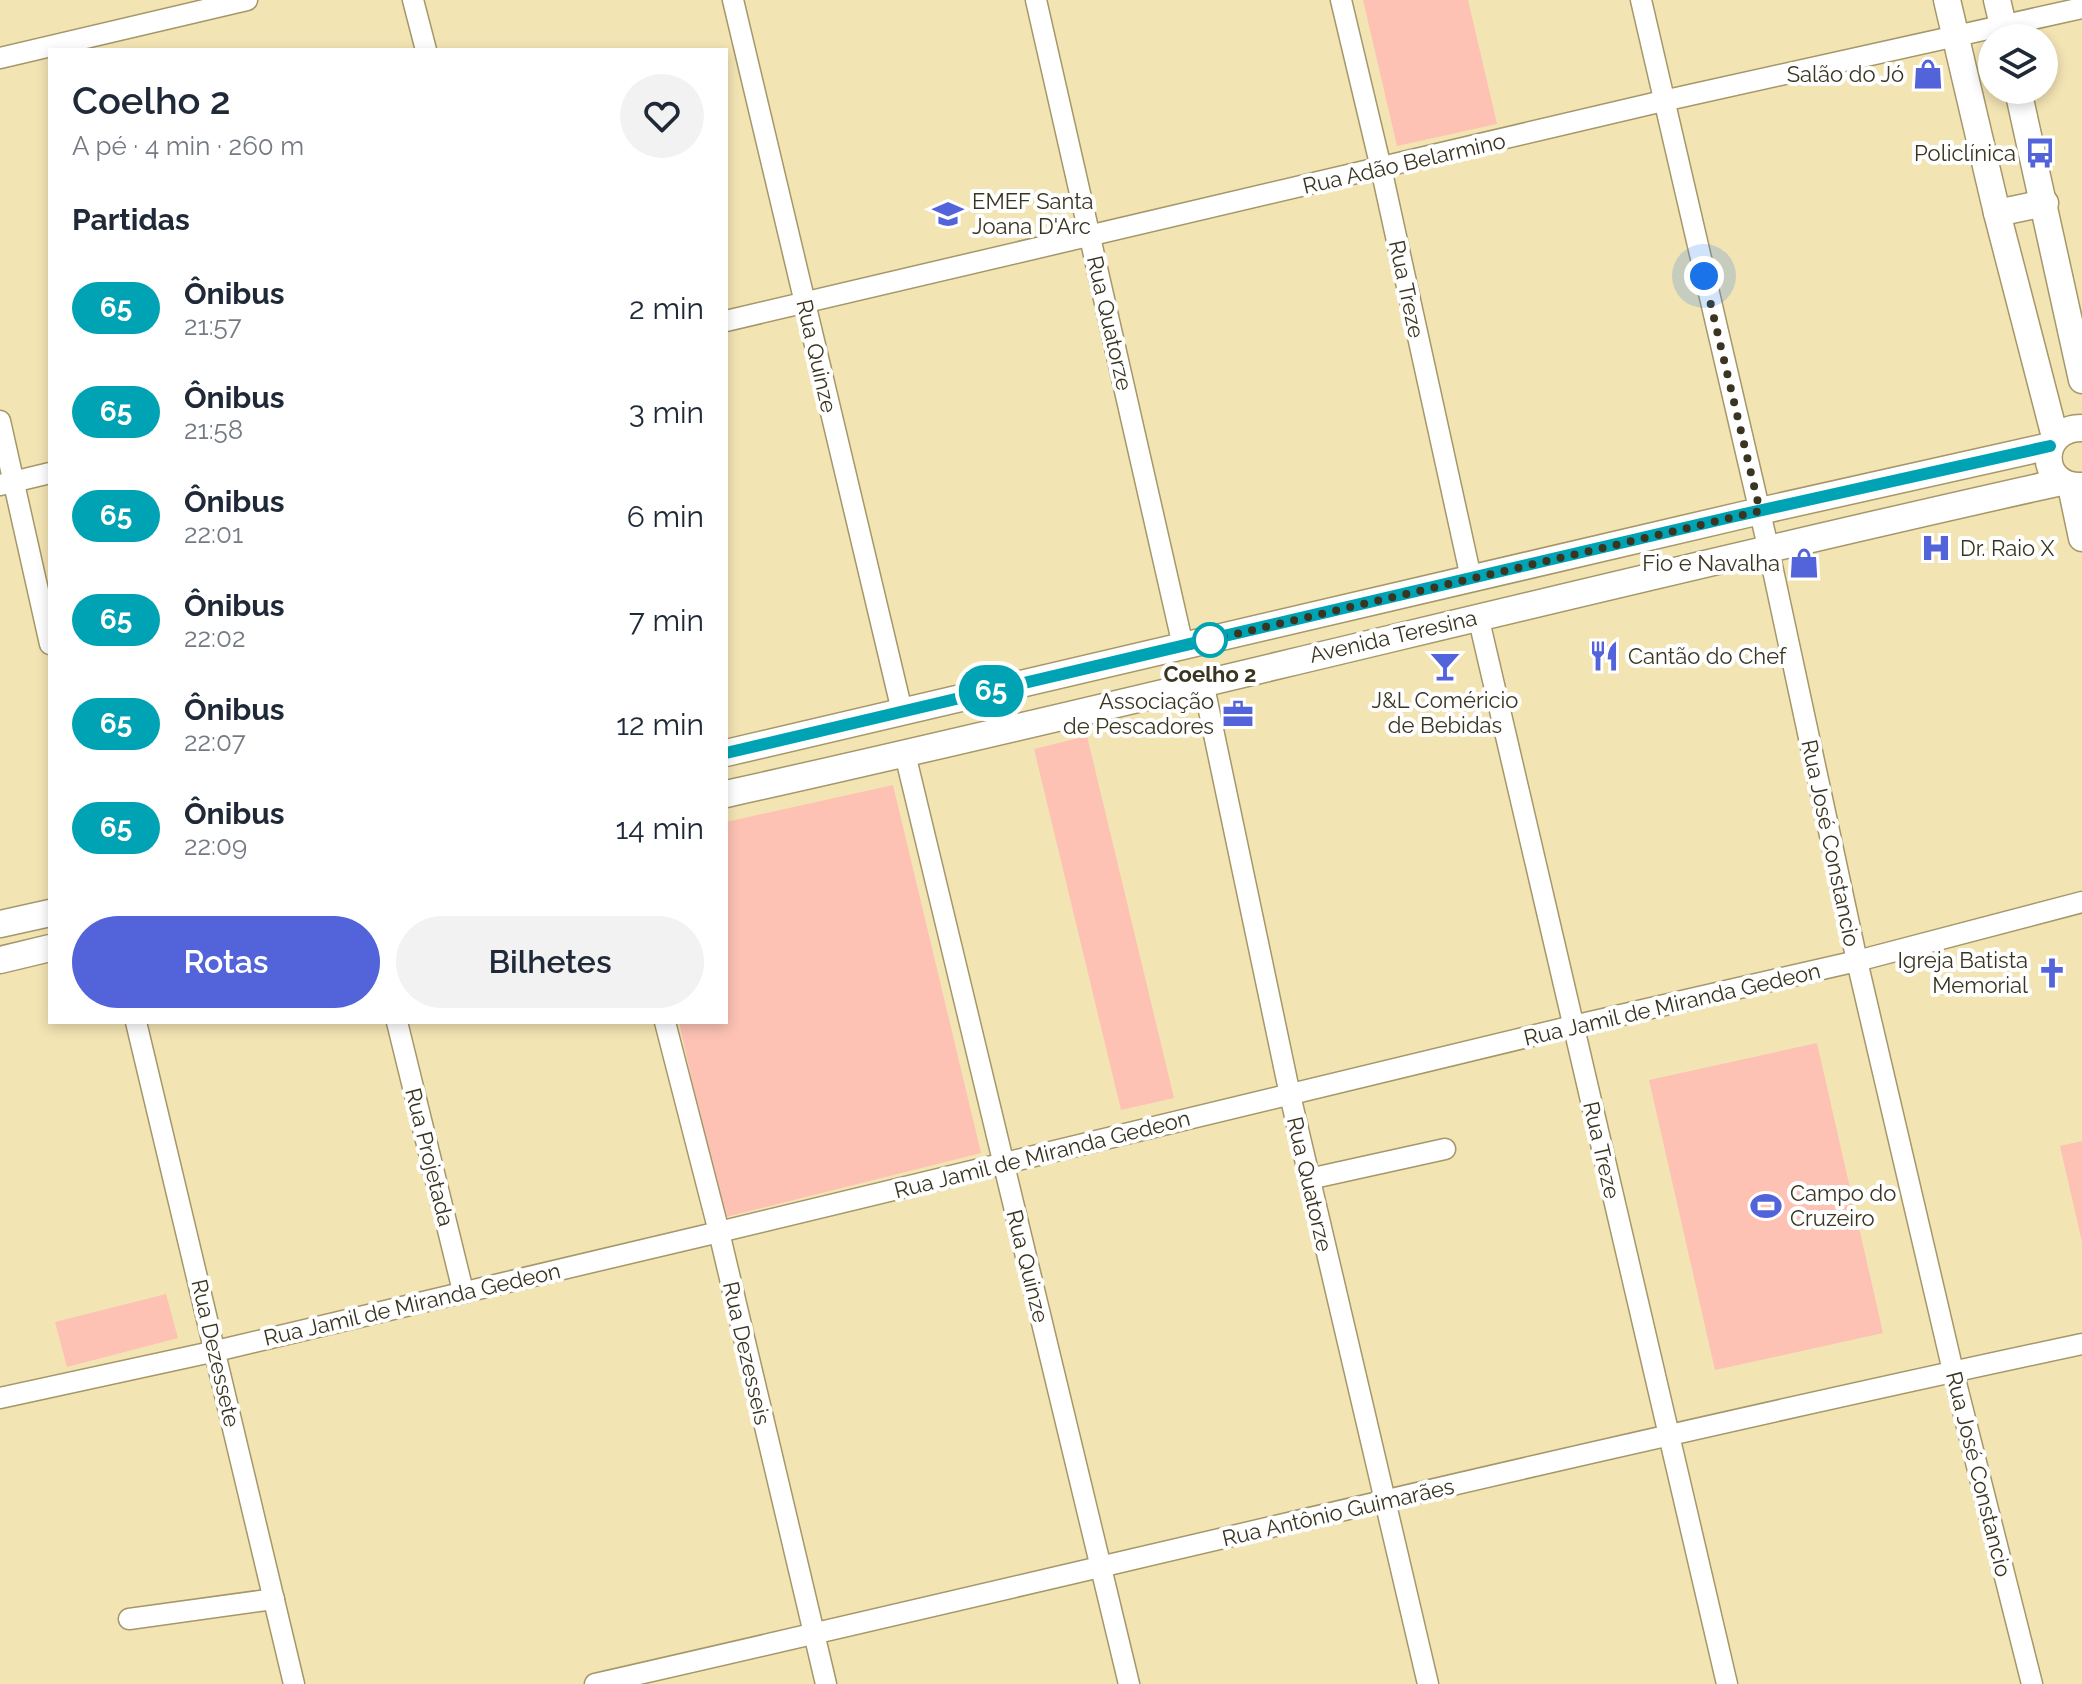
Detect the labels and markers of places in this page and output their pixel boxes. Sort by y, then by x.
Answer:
shop icon: Salão do Jó [1911,57,1945,91]
place label: Salão do Jó [1787,61,1904,87]
bus stop icon: Policlínica [2023,136,2057,170]
place label: Policlínica [1914,140,2016,166]
place label: EMEF Santa Joana D'Arc [972,188,1094,239]
school or university icon: EMEF Santa Joana D'Arc [931,197,965,231]
hospital icon: Dr. Raio X [1919,531,1953,565]
place label: Dr. Raio X [1960,535,2055,561]
shop icon: Fio e Navalha [1787,546,1821,580]
place label: Fio e Navalha [1642,550,1780,576]
marker: Coelho 2 [1193,623,1227,657]
restaurant icon: Cantão do Chef [1587,639,1621,673]
place label: Cantão do Chef [1628,643,1787,669]
bar icon: J&L Coméricio de Bebidas [1428,649,1462,683]
place label: Coelho 2 [1164,661,1256,687]
place label: J&L Coméricio de Bebidas [1372,687,1518,738]
place label: Associação de Pescadores [1063,688,1214,739]
office icon: Associação de Pescadores [1221,697,1255,731]
place label: Igreja Batista Memorial [1898,947,2028,998]
church icon: Igreja Batista Memorial [2035,956,2069,990]
place label: Campo do Cruzeiro [1790,1180,1896,1231]
sports icon: Campo do Cruzeiro [1749,1189,1783,1223]

